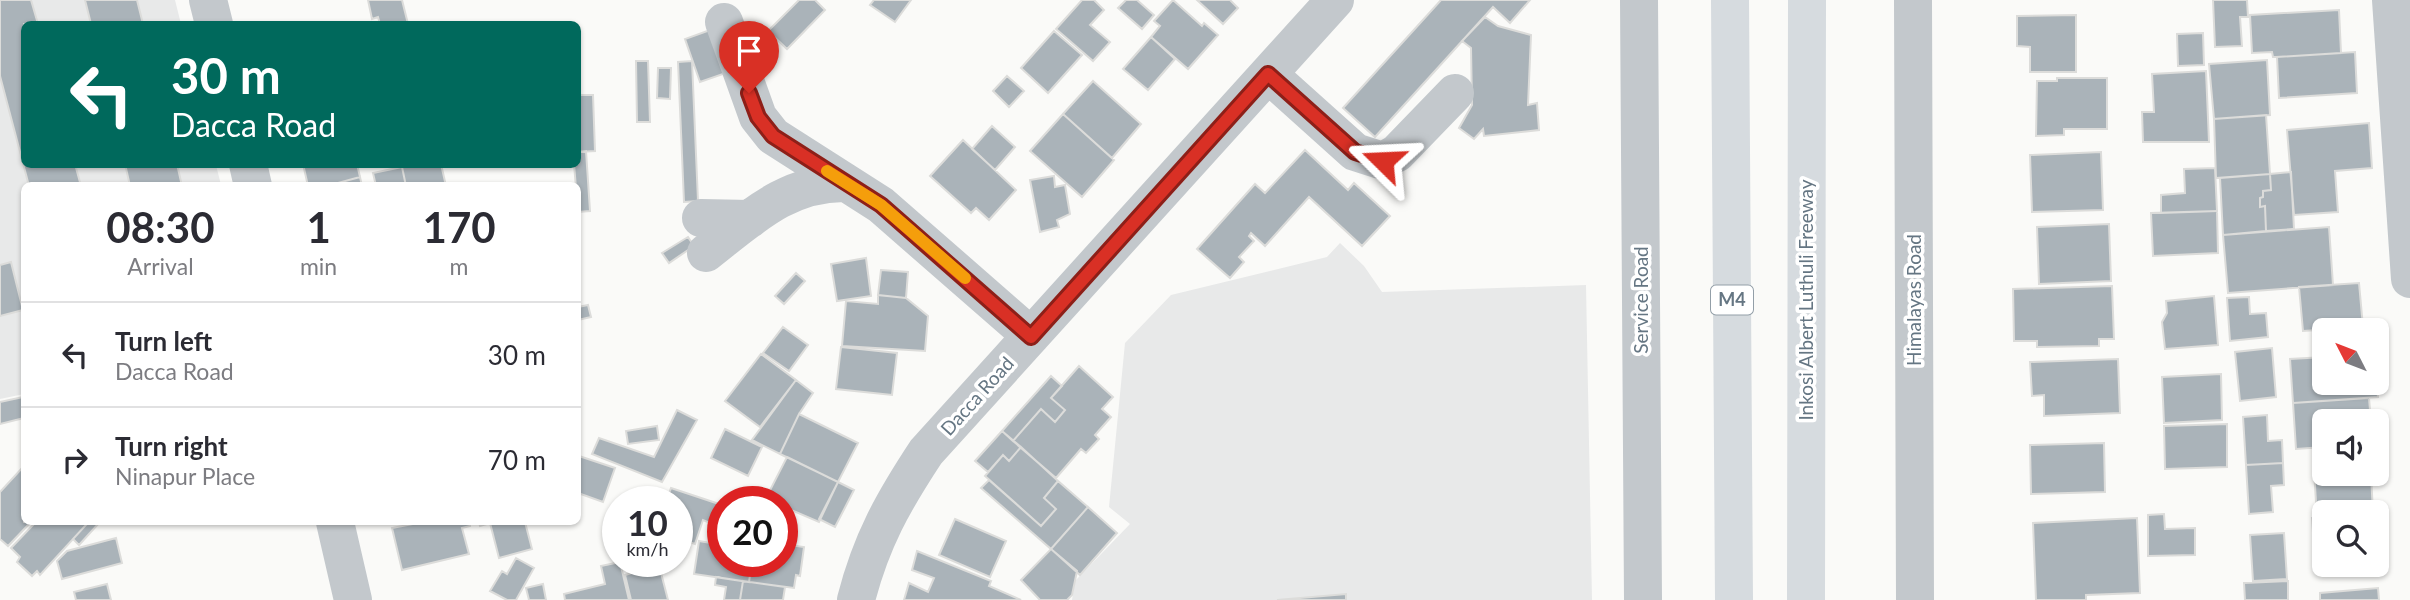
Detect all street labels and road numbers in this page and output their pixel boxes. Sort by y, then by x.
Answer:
street label: Inkosi Albert Luthuli Freeway [1794,179,1817,421]
street label: Himalayas Road [1902,234,1925,366]
street label: Service Road [1629,246,1652,354]
road number: M4 [1711,286,1753,314]
street label: Dacca Road [935,352,1018,440]

